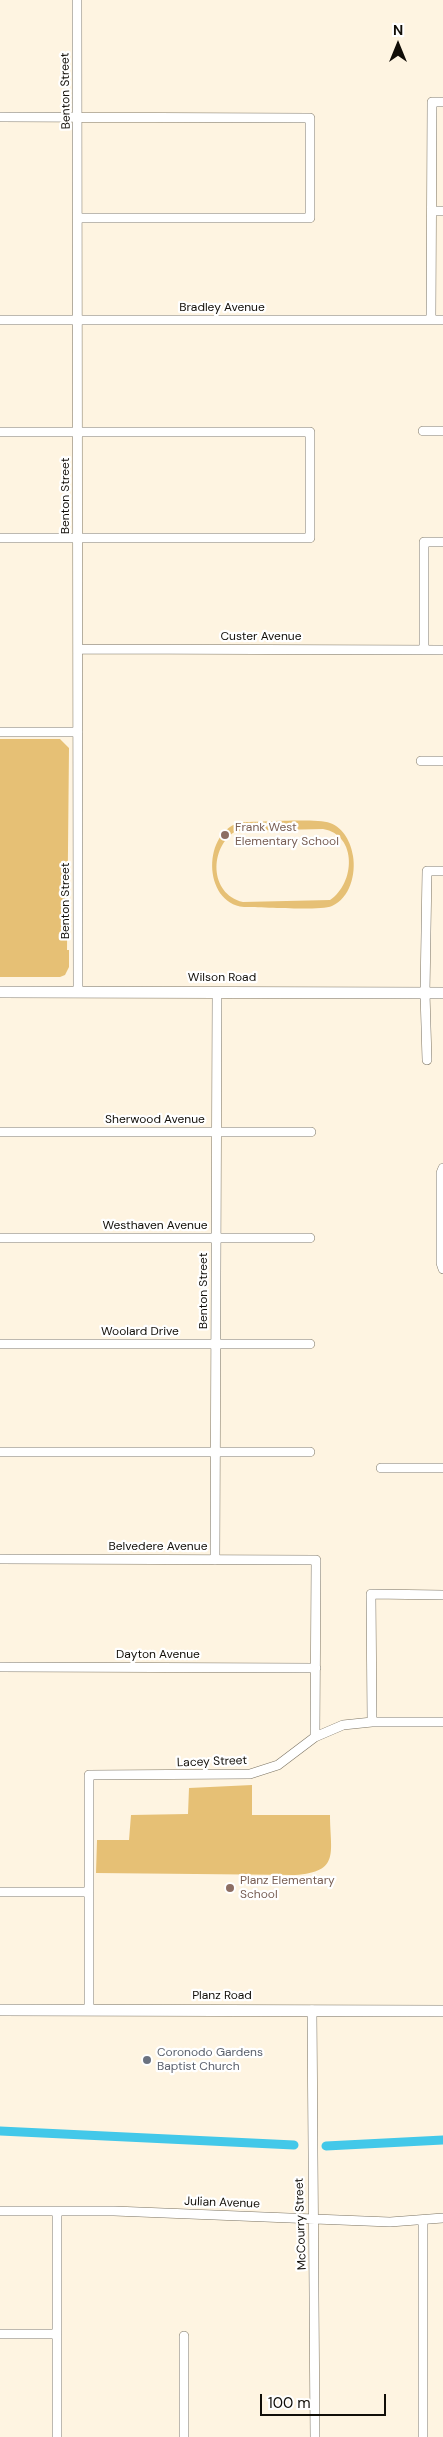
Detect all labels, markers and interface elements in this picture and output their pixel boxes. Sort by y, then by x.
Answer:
north arrow [373,20,423,70]
text: N [393,21,403,39]
street label: Benton Street [58,53,74,129]
street label: Bradley Avenue [179,301,265,315]
street label: Benton Street [59,458,73,534]
street label: Custer Avenue [221,630,301,644]
place label: Frank West Elementary School [235,821,339,849]
marker: Frank West Elementary School [219,829,231,841]
street label: Benton Street [59,863,73,939]
street label: Wilson Road [188,971,256,985]
street label: Sherwood Avenue [105,1113,205,1127]
street label: Westhaven Avenue [102,1219,208,1233]
street label: Benton Street [197,1253,211,1329]
street label: Woolard Drive [101,1325,179,1339]
street label: Belvedere Avenue [109,1540,207,1554]
street label: Dayton Avenue [116,1648,200,1662]
street label: Lacey Street [177,1754,247,1770]
place label: Planz Elementary School [240,1874,335,1902]
marker: Planz Elementary School [224,1882,236,1894]
street label: Planz Road [192,1989,252,2003]
place label: Coronodo Gardens Baptist Church [157,2046,263,2074]
marker: Coronodo Gardens Baptist Church [141,2054,153,2066]
street label: McCourry Street [292,2178,310,2270]
street label: Julian Avenue [184,2194,260,2212]
scale bar [263,2384,389,2416]
text: 100 m [268,2393,311,2413]

